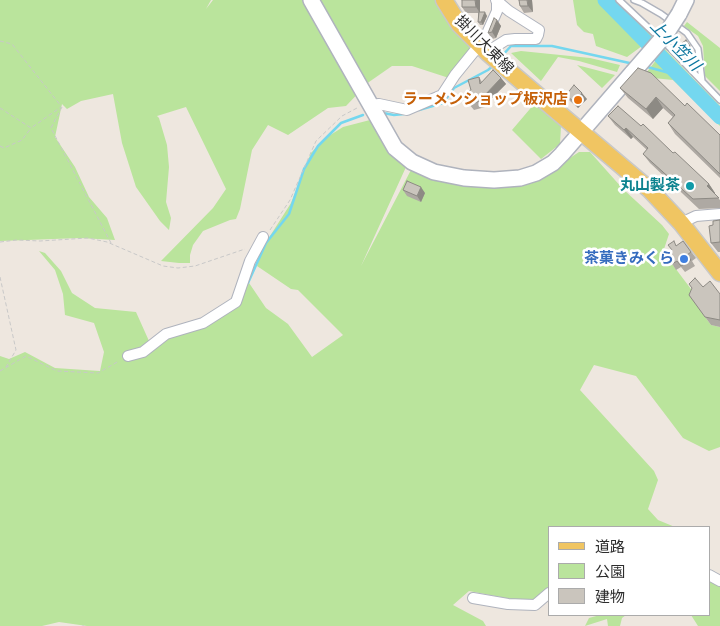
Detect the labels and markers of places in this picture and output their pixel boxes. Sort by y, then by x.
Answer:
place label: ラーメンショップ板沢店 [403,91,568,109]
marker: ラーメンショップ板沢店 [572,94,584,106]
place label: 丸山製茶 [620,177,680,195]
marker: 丸山製茶 [684,180,696,192]
place label: 茶菓きみくら [584,250,674,268]
marker: 茶菓きみくら [678,253,690,265]

